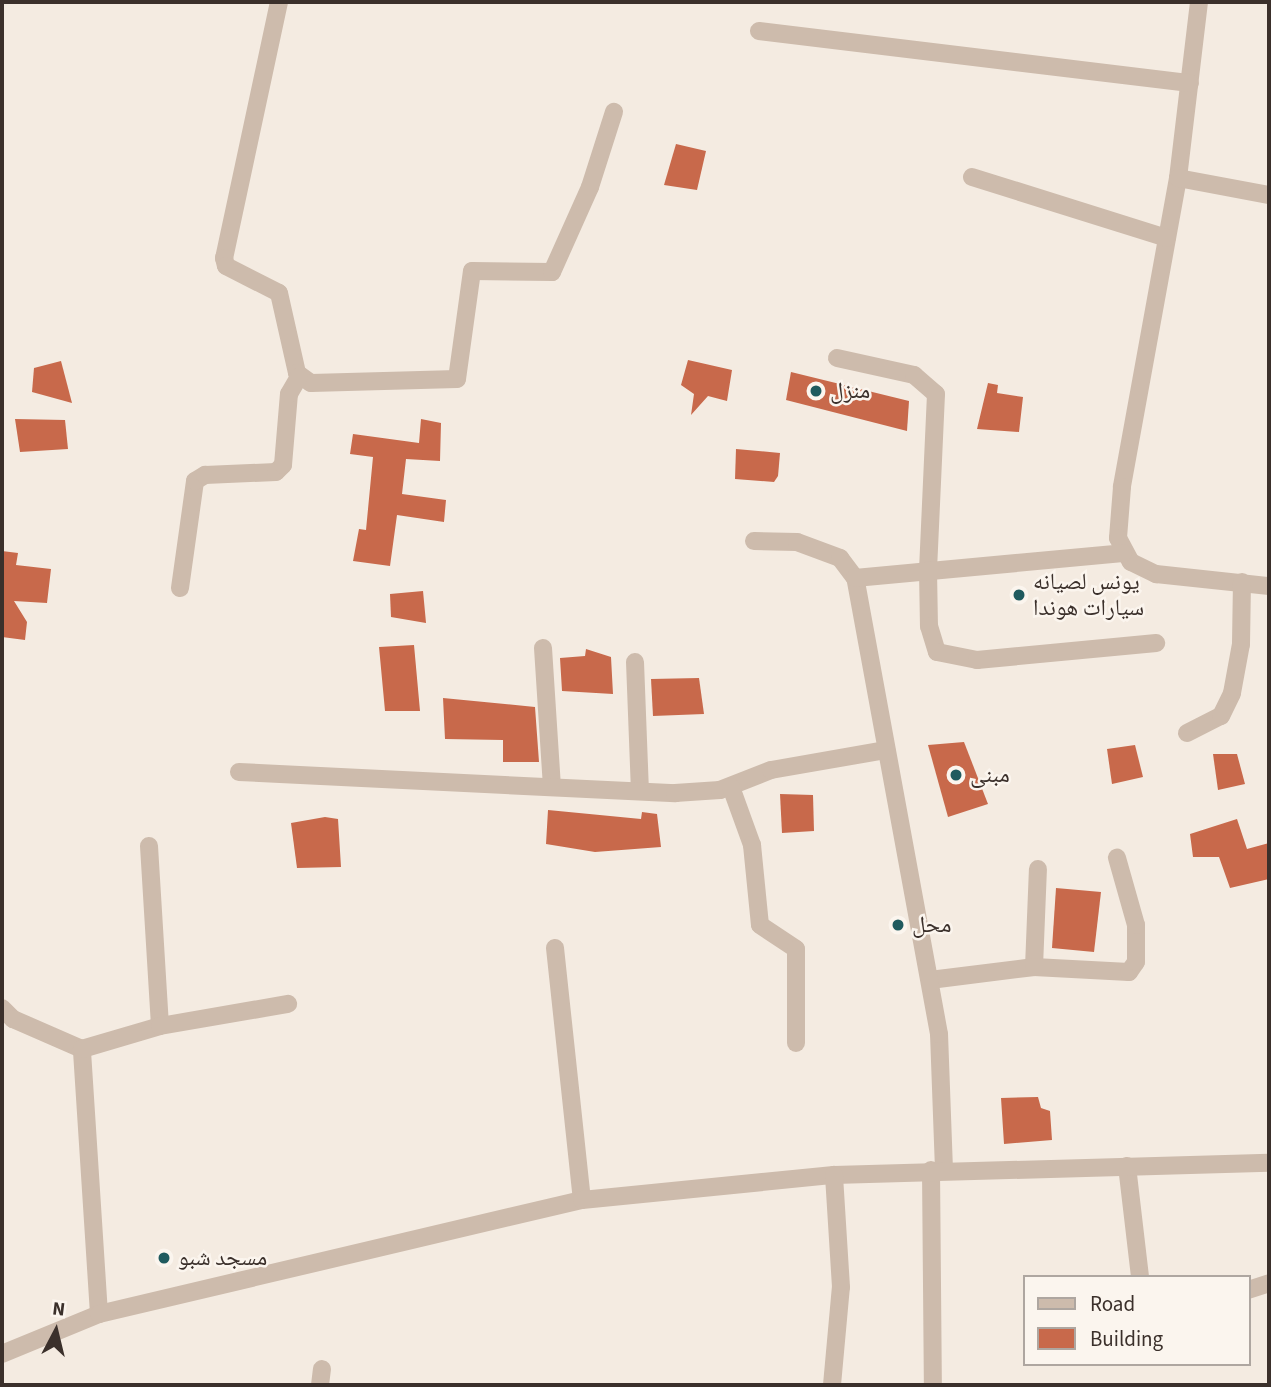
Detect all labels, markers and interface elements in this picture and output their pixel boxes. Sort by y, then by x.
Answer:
place label: منزل [830,377,870,405]
marker: منزل [808,383,824,399]
place label: يونس لصيانه سيارات هوندا [1033,568,1144,622]
marker: يونس لصيانه سيارات هوندا [1011,587,1027,603]
place label: مبنى [970,761,1010,789]
marker: مبنى [948,767,964,783]
place label: محل [912,911,951,939]
marker: محل [890,917,906,933]
place label: مسجد شبو [178,1244,267,1272]
marker: مسجد شبو [156,1250,172,1266]
legend [1023,1275,1250,1366]
text: Road [1090,1289,1135,1319]
text: N [51,1295,67,1324]
north arrow [21,1296,91,1366]
text: Building [1090,1324,1163,1354]

